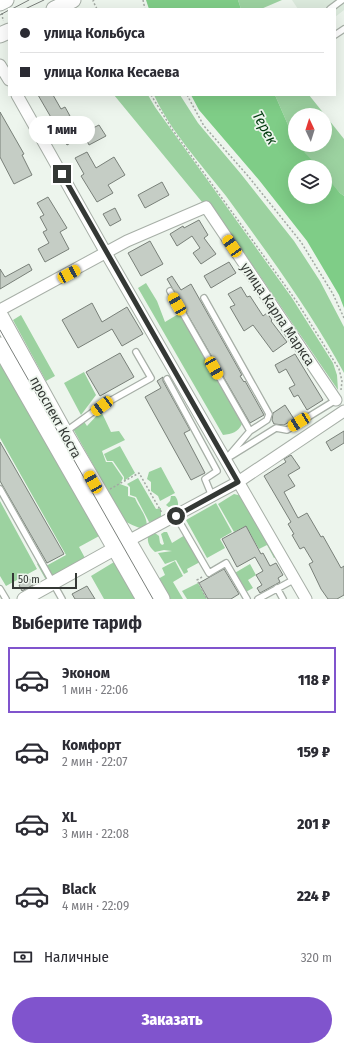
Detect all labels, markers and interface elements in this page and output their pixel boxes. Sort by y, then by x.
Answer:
text: улица Кольбуса [44,24,145,42]
text: улица Колка Кесаева [44,63,179,81]
water label: Терек [249,108,281,148]
north arrow [288,108,332,152]
map controls [288,108,332,204]
callout: 1 мин [29,116,95,144]
text: 1 мин [47,122,77,137]
button: layers [288,160,332,204]
route end [53,165,71,183]
car [220,233,244,259]
street label: улица Карла Маркса [237,260,318,369]
car [56,263,82,285]
car [166,291,188,317]
car [203,355,225,381]
street label: проспект Коста [26,373,85,461]
car [89,394,115,418]
car [286,411,312,433]
car [82,469,104,495]
route start [167,507,185,525]
scale bar [12,571,77,590]
text: 50 m [18,573,40,586]
text: Выберите тариф [12,612,142,634]
icon: car [14,662,50,698]
text: Эконом [62,664,110,682]
text: 118 ₽ [298,671,330,689]
text: 1 мин · 22:06 [62,682,128,697]
icon: car [14,734,50,770]
text: Комфорт [62,736,121,754]
text: 159 ₽ [297,743,330,761]
text: 2 мин · 22:07 [62,754,128,769]
icon: car [14,806,50,842]
text: XL [62,808,77,826]
text: 201 ₽ [297,815,330,833]
text: 3 мин · 22:08 [62,826,129,841]
icon: car [14,878,50,914]
text: Black [62,880,96,898]
text: 224 ₽ [297,887,330,905]
text: 4 мин · 22:09 [62,898,129,913]
icon: cash [12,946,34,968]
text: Наличные [44,948,109,966]
text: 320 m [301,950,332,965]
button: Заказать [12,997,332,1043]

